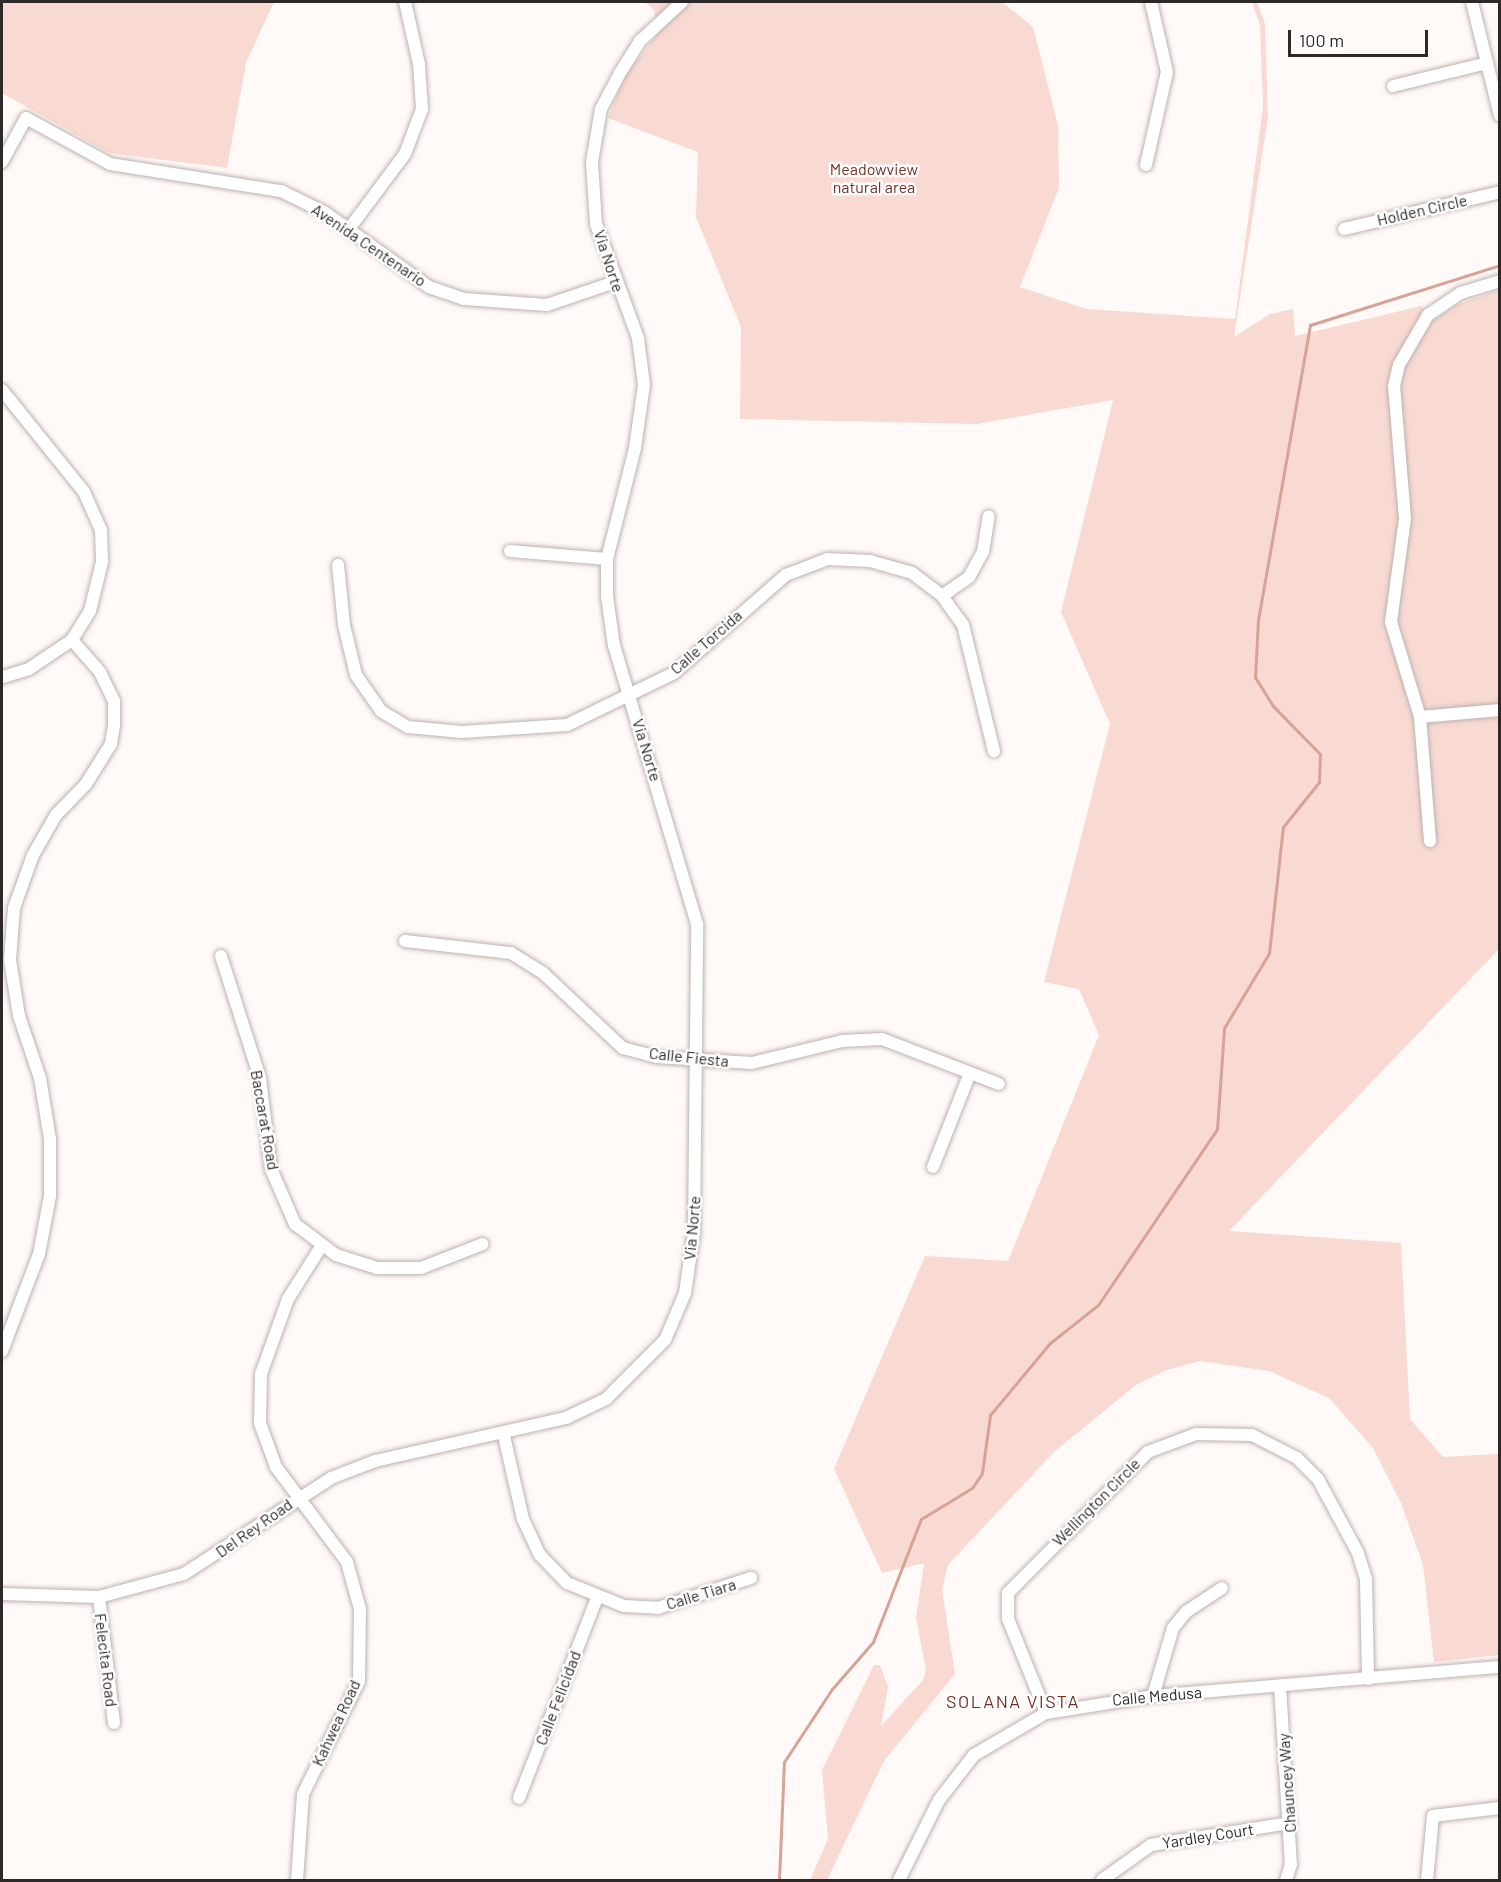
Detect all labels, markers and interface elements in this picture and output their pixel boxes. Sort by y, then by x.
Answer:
scale bar [1291,18,1430,56]
text: 100 m [1299,29,1344,51]
park label: Meadowview natural area [830,159,918,197]
street label: Holden Circle [1375,190,1469,230]
street label: Avenida Centenario [308,199,430,291]
street label: Via Norte [590,227,628,295]
street label: Calle Torcida [666,606,746,678]
street label: Via Norte [628,716,666,784]
street label: Calle Fiesta [648,1043,730,1071]
street label: Baccarat Road [247,1069,283,1171]
street label: Via Norte [680,1195,704,1261]
street label: Wellington Circle [1048,1454,1144,1550]
street label: Del Rey Road [212,1495,296,1561]
street label: Calle Tiara [664,1574,738,1614]
street label: Felecita Road [91,1612,121,1708]
street label: Calle Felicidad [531,1648,585,1748]
street label: Kahwea Road [308,1677,364,1769]
street label: Calle Medusa [1111,1683,1203,1709]
district label: SOLANA VISTA [946,1690,1080,1712]
street label: Chauncey Way [1274,1733,1300,1833]
street label: Yardley Court [1161,1819,1255,1853]

